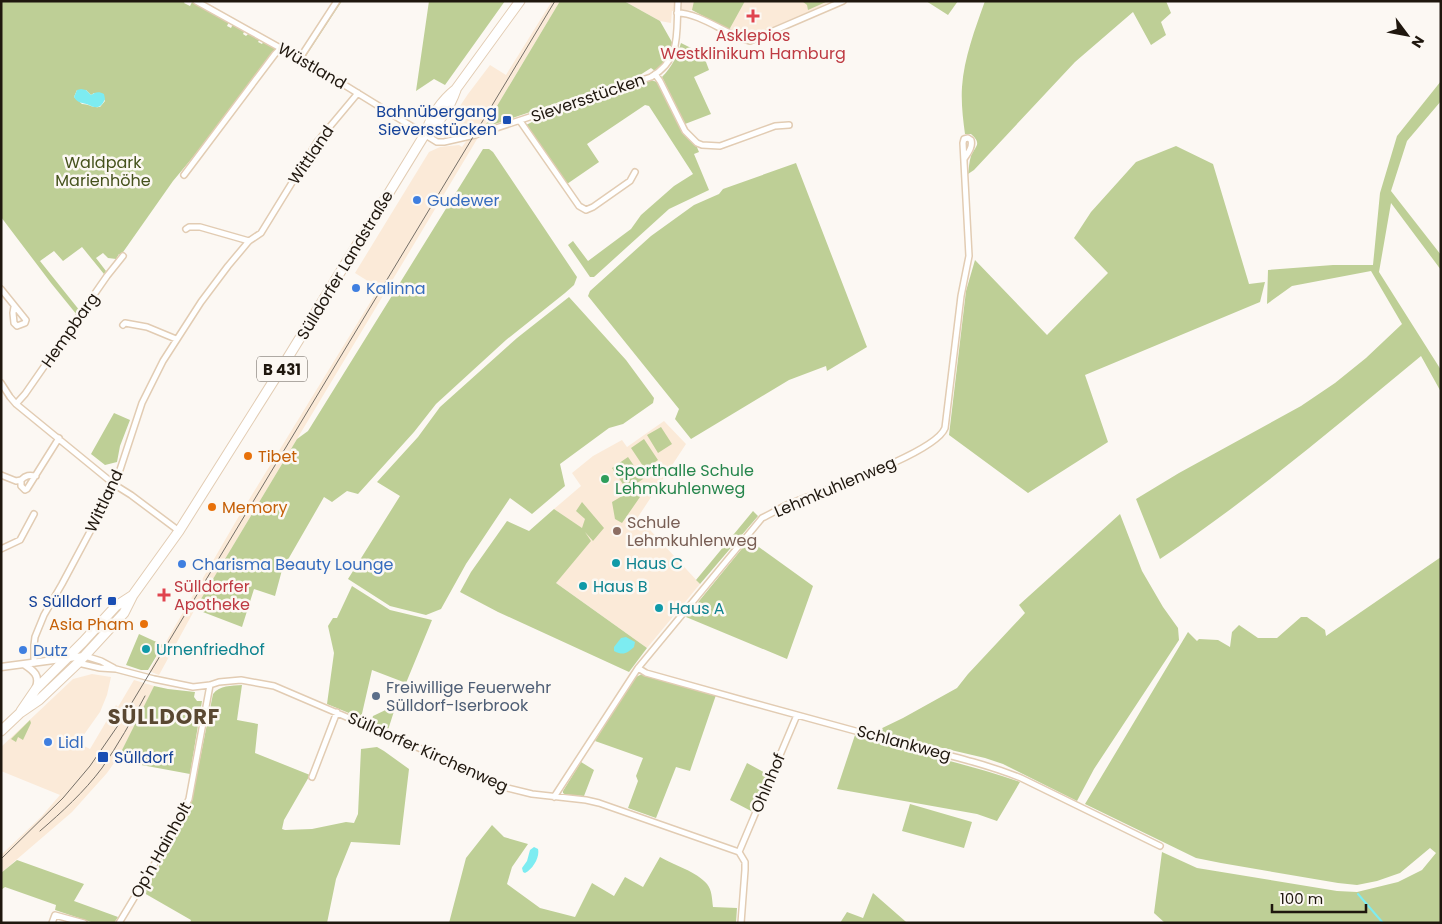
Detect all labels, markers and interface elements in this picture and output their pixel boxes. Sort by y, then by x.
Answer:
marker: Asklepios Westklinikum Hamburg [746,9,760,23]
north arrow [1382,10,1432,60]
place label: Asklepios Westklinikum Hamburg [660,24,846,65]
text: N [1407,32,1429,52]
street label: Wüstland [273,37,351,95]
street label: Sieversstücken [528,68,648,128]
place label: Bahnübergang Sieversstücken [376,100,497,141]
marker: Bahnübergang Sieversstücken [501,114,513,126]
street label: Wittland [283,121,339,189]
park label: Waldpark Marienhöhe [55,151,151,192]
street label: Sülldorfer Landstraße [291,186,399,344]
place label: Gudewer [427,189,499,212]
marker: Gudewer [411,194,423,206]
place label: Kalinna [366,277,426,300]
marker: Kalinna [350,282,362,294]
street label: Hempbarg [36,288,104,372]
road number: B 431 [257,356,307,382]
place label: Tibet [258,445,297,468]
marker: Tibet [242,450,254,462]
street label: Lehmkuhlenweg [771,451,899,523]
place label: Sporthalle Schule Lehmkuhlenweg [615,459,754,500]
street label: Wittland [79,466,129,536]
marker: Sporthalle Schule Lehmkuhlenweg [599,473,611,485]
place label: Memory [222,496,287,519]
marker: Memory [206,501,218,513]
place label: Schule Lehmkuhlenweg [627,511,757,552]
marker: Schule Lehmkuhlenweg [611,525,623,537]
place label: Haus C [626,552,683,575]
place label: Charisma Beauty Lounge [192,553,394,576]
marker: Haus C [610,557,622,569]
marker: Charisma Beauty Lounge [176,558,188,570]
place label: Sülldorfer Apotheke [174,575,250,616]
place label: Haus B [593,575,648,598]
marker: Haus B [577,580,589,592]
marker: Sülldorfer Apotheke [158,589,170,601]
place label: S Sülldorf [29,590,102,613]
marker: S Sülldorf [106,595,118,607]
place label: Haus A [669,597,725,620]
marker: Haus A [653,602,665,614]
place label: Asia Pham [49,613,134,636]
marker: Asia Pham [138,618,150,630]
place label: Urnenfriedhof [156,638,265,661]
place label: Dutz [33,639,68,662]
marker: Urnenfriedhof [140,643,152,655]
marker: Dutz [17,644,29,656]
place label: Freiwillige Feuerwehr Sülldorf-Iserbrook [386,676,551,717]
marker: Freiwillige Feuerwehr Sülldorf-Iserbrook [370,690,382,702]
district label: SÜLLDORF [108,702,220,731]
street label: Sülldorfer Kirchenweg [344,706,512,798]
street label: Schlankweg [854,719,954,767]
place label: Lidl [58,731,84,754]
marker: Lidl [42,736,54,748]
place label: Sülldorf [114,746,174,769]
marker: Sülldorf [96,750,110,764]
street label: Ohlnhof [745,750,791,816]
street label: Op'n Hainholt [125,798,197,902]
scale bar [1272,882,1366,914]
text: 100 m [1280,888,1323,909]

